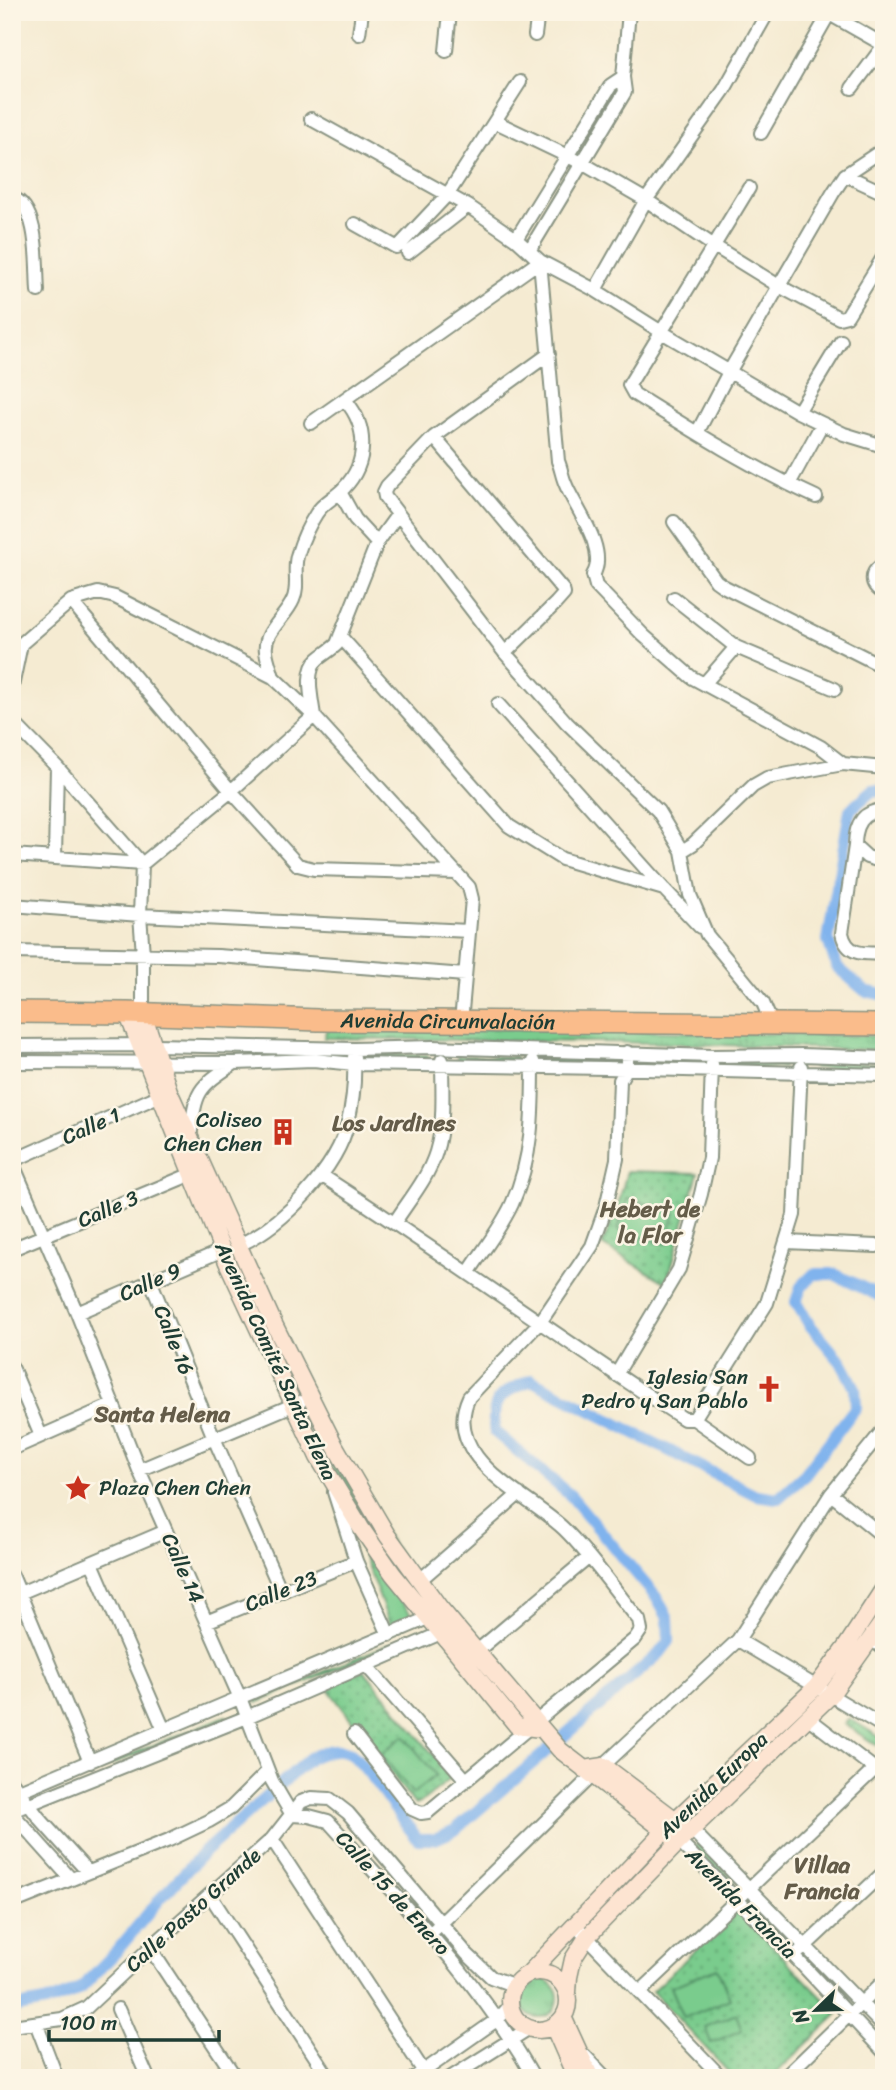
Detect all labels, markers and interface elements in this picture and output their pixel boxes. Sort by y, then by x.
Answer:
street label: Avenida Circunvalación [340,1001,555,1041]
street label: Calle 1 [55,1096,127,1156]
place label: Coliseo Chen Chen [164,1101,262,1163]
district label: Los Jardines [332,1103,456,1144]
building icon: Coliseo Chen Chen [268,1117,298,1147]
street label: Calle 3 [71,1179,145,1239]
district label: Hebert de la Flor [599,1189,701,1256]
street label: Avenida Comité Santa Elena [203,1234,348,1487]
street label: Calle 9 [113,1251,187,1313]
street label: Calle 16 [143,1299,205,1381]
place label: Iglesia San Pedro y San Pablo [581,1358,748,1420]
church icon: Iglesia San Pedro y San Pablo [754,1374,784,1404]
district label: Santa Helena [93,1394,231,1435]
place label: Plaza Chen Chen [99,1469,251,1507]
place icon: Plaza Chen Chen [63,1473,93,1503]
street label: Calle 14 [151,1526,215,1610]
street label: Calle 23 [239,1559,324,1623]
street label: Avenida Europa [648,1722,778,1849]
street label: Calle 15 de Enero [326,1821,460,1965]
street label: Avenida Francia [675,1837,807,1969]
street label: Calle Pasto Grande [116,1838,270,1982]
district label: Villaa Francia [783,1845,860,1912]
north arrow [780,1974,850,2044]
scale bar [49,1999,219,2043]
text: N [783,2003,819,2030]
text: 100 m [60,2004,117,2042]

